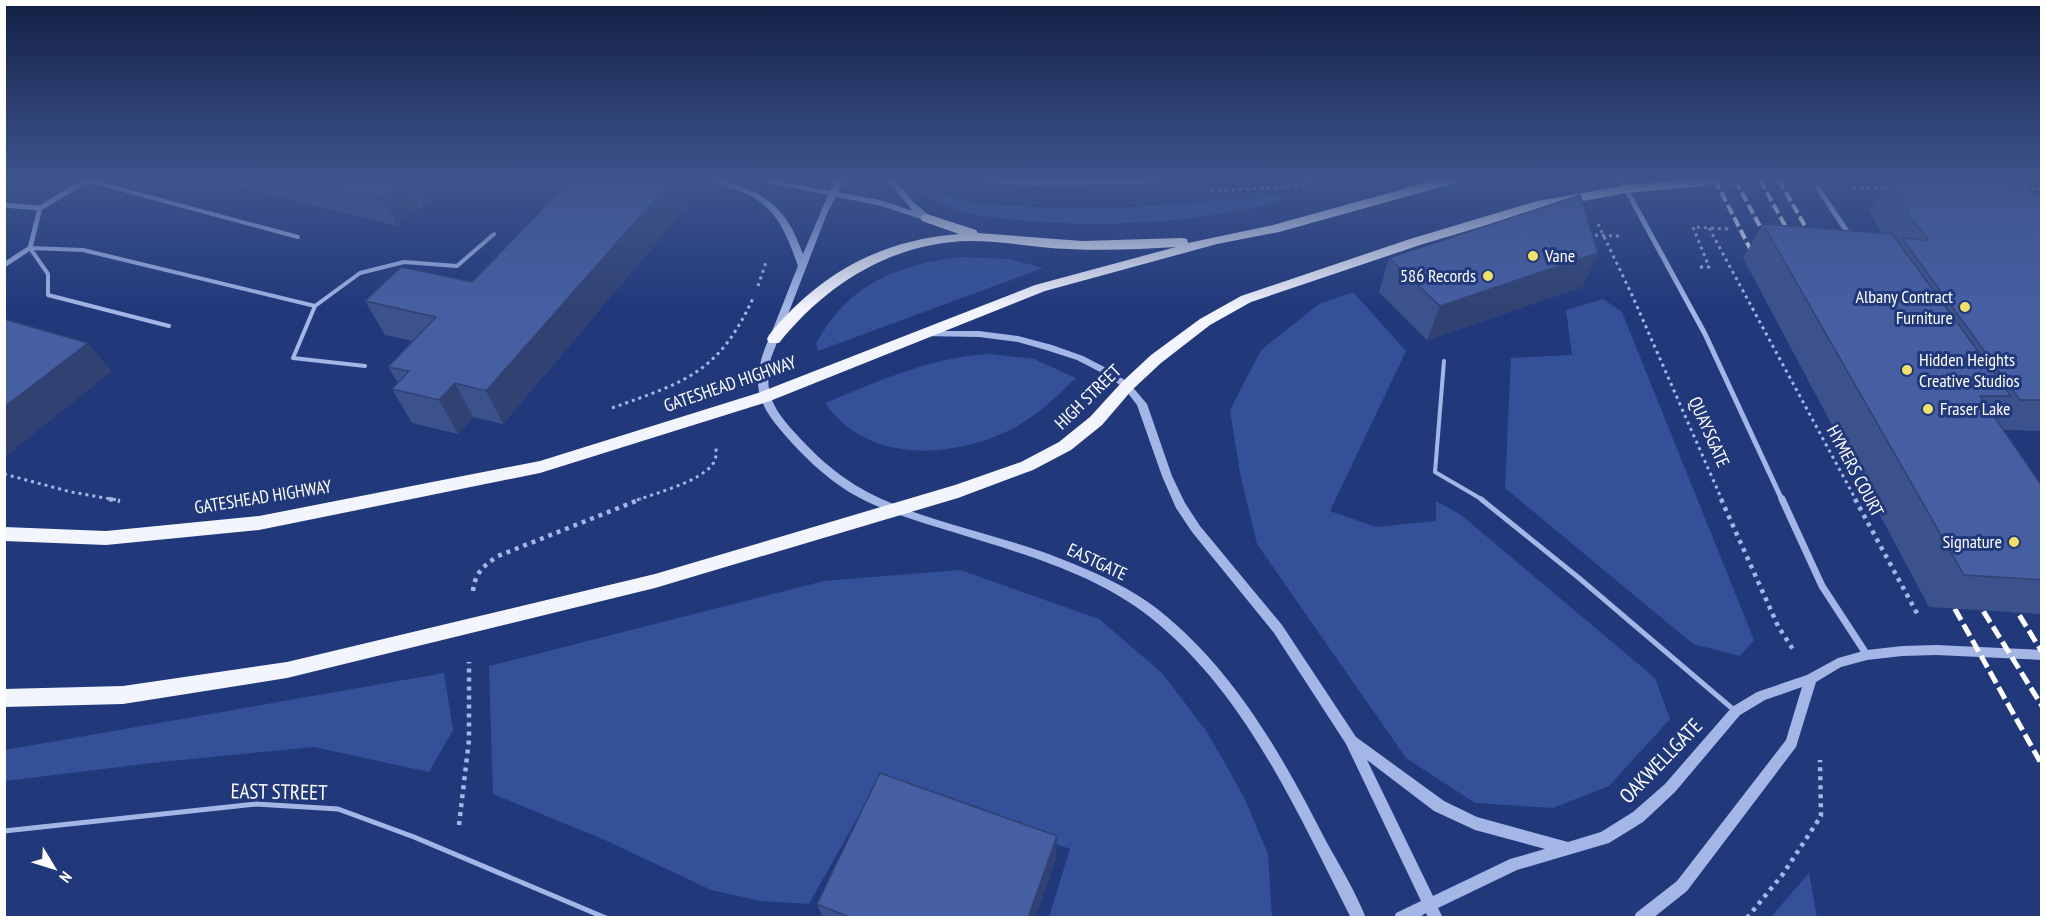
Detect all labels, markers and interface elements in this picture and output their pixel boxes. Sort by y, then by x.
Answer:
place label: Vane [1544,244,1575,267]
marker: Vane [1526,249,1540,263]
place label: 586 Records [1400,264,1476,287]
marker: 586 Records [1481,269,1495,283]
place label: Albany Contract Furniture [1855,285,1953,329]
marker: Albany Contract Furniture [1958,300,1972,314]
place label: Hidden Heights Creative Studios [1919,348,2020,392]
street label: GATESHEAD HIGHWAY [661,350,800,417]
street label: HIGH STREET [1049,359,1126,434]
marker: Hidden Heights Creative Studios [1900,363,1914,377]
street label: QUAYSGATE [1684,393,1735,471]
place label: Fraser Lake [1940,397,2011,420]
marker: Fraser Lake [1921,402,1935,416]
street label: HYMERS COURT [1822,421,1889,520]
street label: GATESHEAD HIGHWAY [193,474,334,519]
place label: Signature [1942,530,2002,553]
marker: Signature [2007,535,2021,549]
street label: EASTGATE [1064,538,1131,585]
street label: OAKWELLGATE [1613,712,1708,809]
street label: EAST STREET [230,777,328,806]
north arrow [24,838,84,898]
text: N [55,868,76,887]

